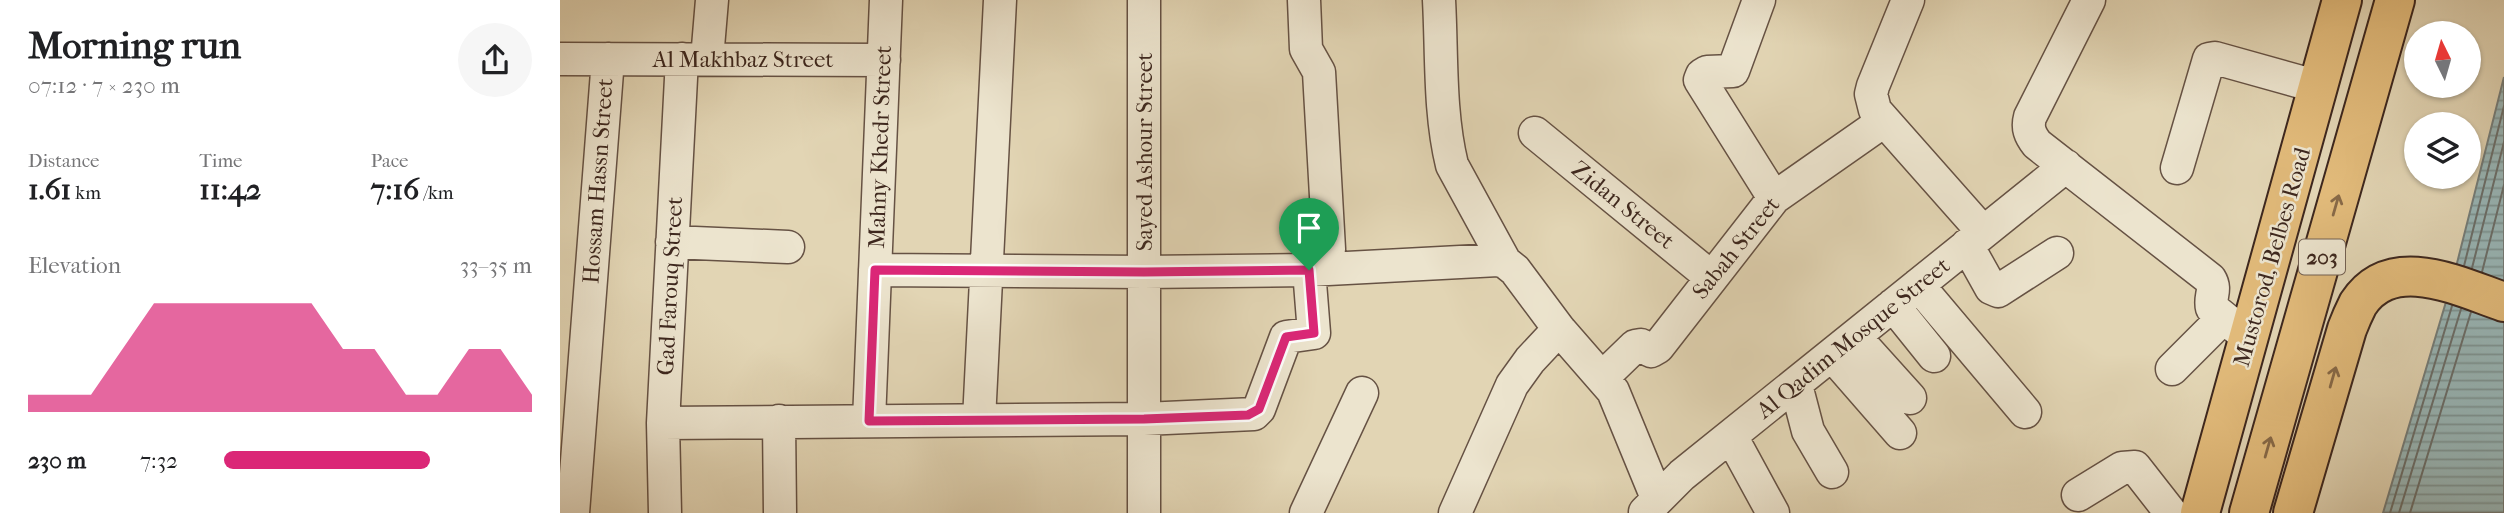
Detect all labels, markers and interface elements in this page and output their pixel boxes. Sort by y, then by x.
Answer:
north arrow [2404,21,2482,98]
map controls [2404,21,2481,189]
text: Morning run [28,23,241,68]
button: share [458,23,532,97]
street label: Mahny Khedr Street [863,45,897,249]
street label: Al Makhbaz Street [651,46,834,73]
street label: Sayed Ashour Street [1131,53,1158,251]
text: 07:12 · 7 × 230 m [28,72,180,99]
street label: Hossam Hassn Street [577,77,619,285]
button: layers [2404,112,2481,189]
street label: Mustorod, Belbes Road [2228,144,2316,370]
text: Distance [28,150,99,172]
text: Time [199,150,243,172]
text: Pace [371,150,409,172]
street label: Zidan Street [1566,155,1680,255]
text: 1.61 [28,172,71,207]
text: 11:42 [199,172,261,207]
text: 7:16 [371,172,419,207]
text: km [71,182,101,204]
text: /km [419,182,454,204]
street label: Sabah Street [1687,191,1785,305]
one-way arrow [2331,194,2344,216]
street label: Gad Farouq Street [652,196,688,376]
pin [1279,198,1339,270]
icon: arrive [1290,209,1328,247]
road number: 203 [2299,240,2345,274]
text: Elevation [28,252,121,279]
text: 33–35 m [460,252,532,279]
street label: Al Qadim Mosque Street [1750,252,1955,425]
one-way arrow [2327,366,2340,388]
one-way arrow [2262,437,2275,459]
text: 230 m [28,447,86,474]
text: 7:32 [140,447,178,474]

